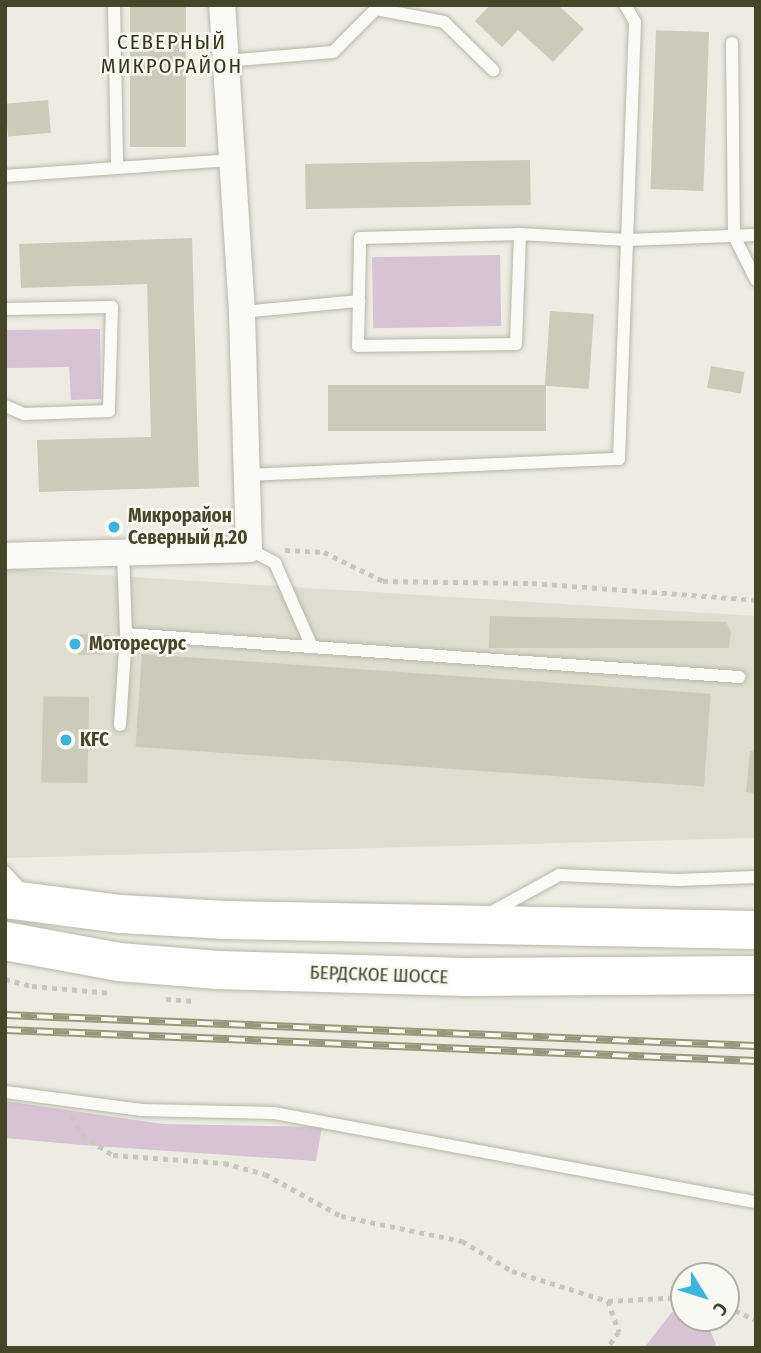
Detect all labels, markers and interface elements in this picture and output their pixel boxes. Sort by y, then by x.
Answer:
district label: СЕВЕРНЫЙ МИКРОРАЙОН [102,29,242,79]
place label: Микрорайон Северный д.20 [128,505,248,549]
marker: Микрорайон Северный д.20 [106,519,122,535]
place label: Моторесурс [89,633,186,655]
marker: Моторесурс [67,636,83,652]
place label: KFC [80,729,109,751]
marker: KFC [58,732,74,748]
street label: БЕРДСКОЕ ШОССЕ [309,961,449,989]
north arrow [670,1262,740,1332]
text: С [708,1298,732,1320]

